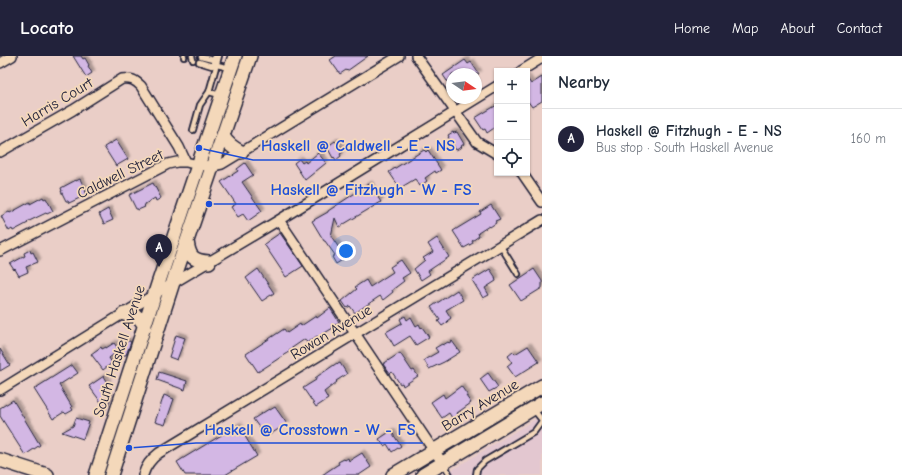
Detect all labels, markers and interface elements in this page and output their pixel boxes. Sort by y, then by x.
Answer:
text: Locato [20,17,74,39]
text: Home [674,20,710,37]
text: Map [732,20,758,37]
text: About [780,20,815,37]
text: Contact [837,20,882,37]
north arrow [446,68,482,104]
map controls [494,68,530,176]
button: + [494,68,530,104]
street label: Harris Court [18,73,97,130]
text: Nearby [558,73,609,92]
button: − [494,104,530,140]
text: Haskell @ Fitzhugh - E - NS [596,122,782,140]
text: A [567,131,575,146]
text: 160 m [851,131,886,146]
callout: Haskell @ Caldwell - E - NS [253,132,463,160]
text: Haskell @ Caldwell - E - NS [261,137,455,155]
button: locate [494,140,530,176]
text: Bus stop · South Haskell Avenue [596,140,773,155]
street label: Caldwell Street [74,145,167,203]
callout: Haskell @ Fitzhugh - W - FS [262,176,479,204]
text: Haskell @ Fitzhugh - W - FS [271,181,472,199]
pin: A [146,234,172,267]
your location [336,241,356,261]
street label: South Haskell Avenue [89,282,149,419]
street label: Rowan Avenue [287,300,375,363]
street label: Barry Avenue [438,375,522,435]
callout: Haskell @ Crosstown - W - FS [196,415,423,443]
text: Haskell @ Crosstown - W - FS [204,421,416,439]

